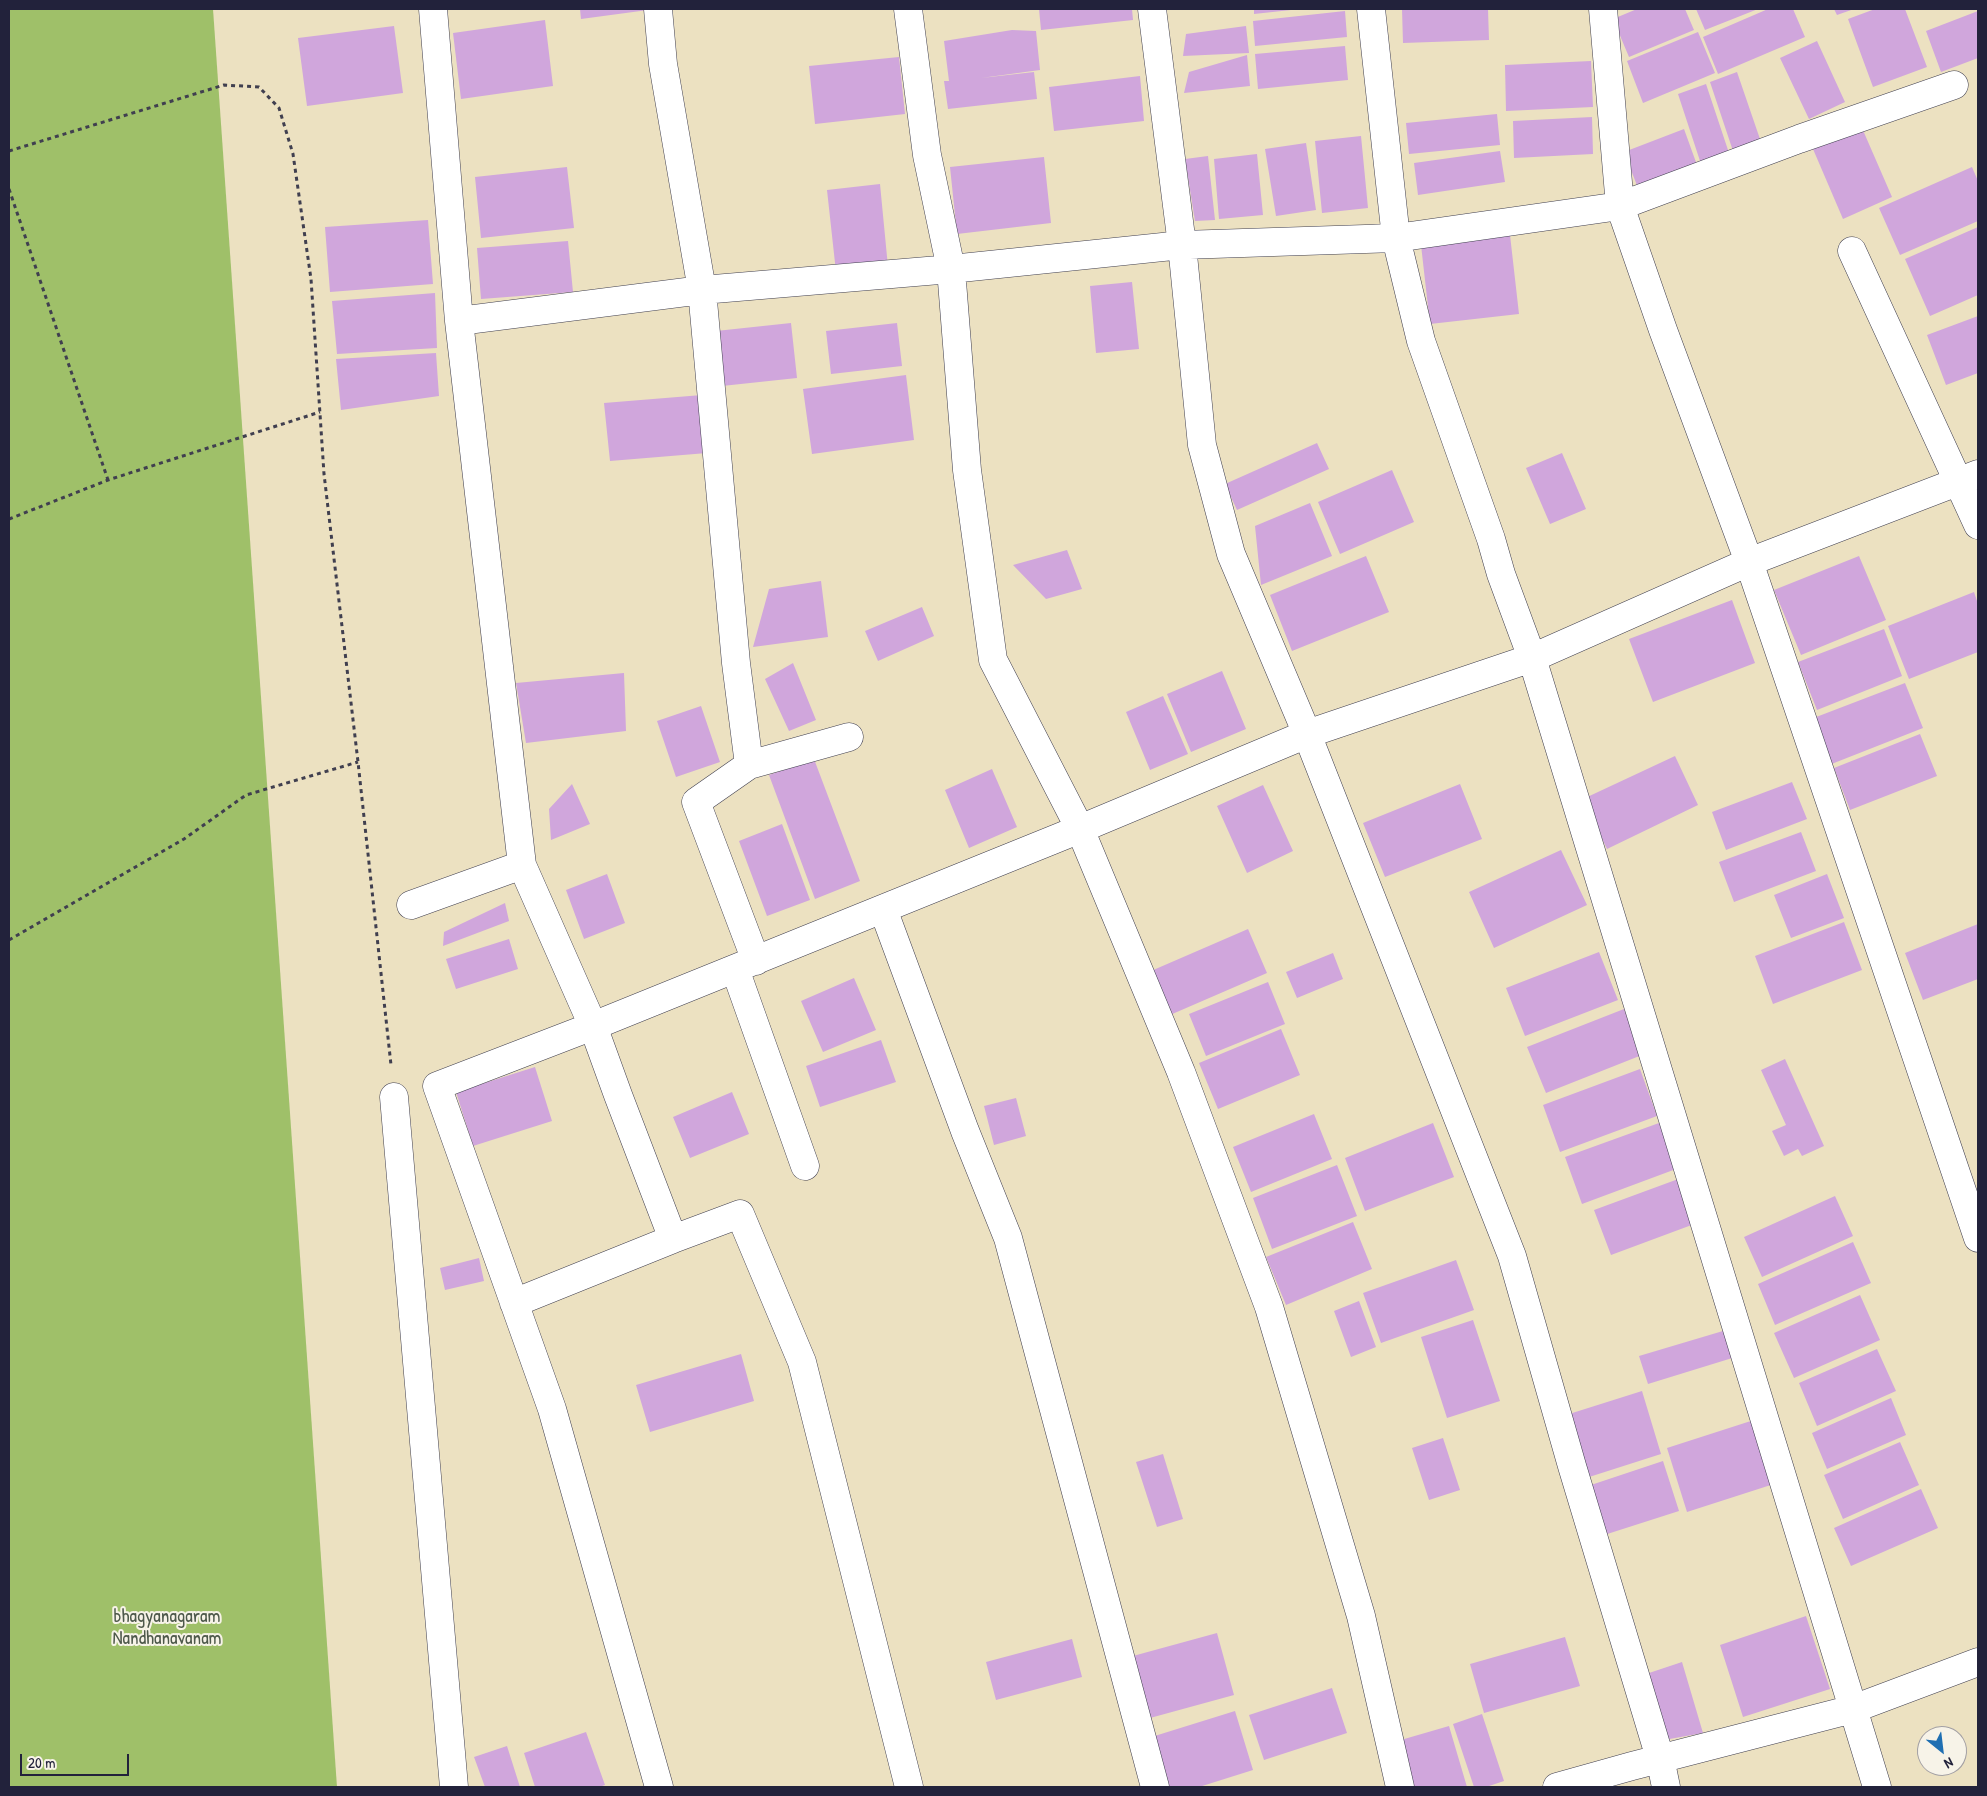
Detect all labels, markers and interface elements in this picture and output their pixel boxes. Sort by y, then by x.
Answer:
park label: bhagyanagaram Nandhanavanam [112,1606,222,1650]
north arrow [1917,1726,1967,1776]
scale bar [22,1744,131,1776]
text: 20 m [28,1752,55,1773]
text: N [1941,1754,1957,1774]

